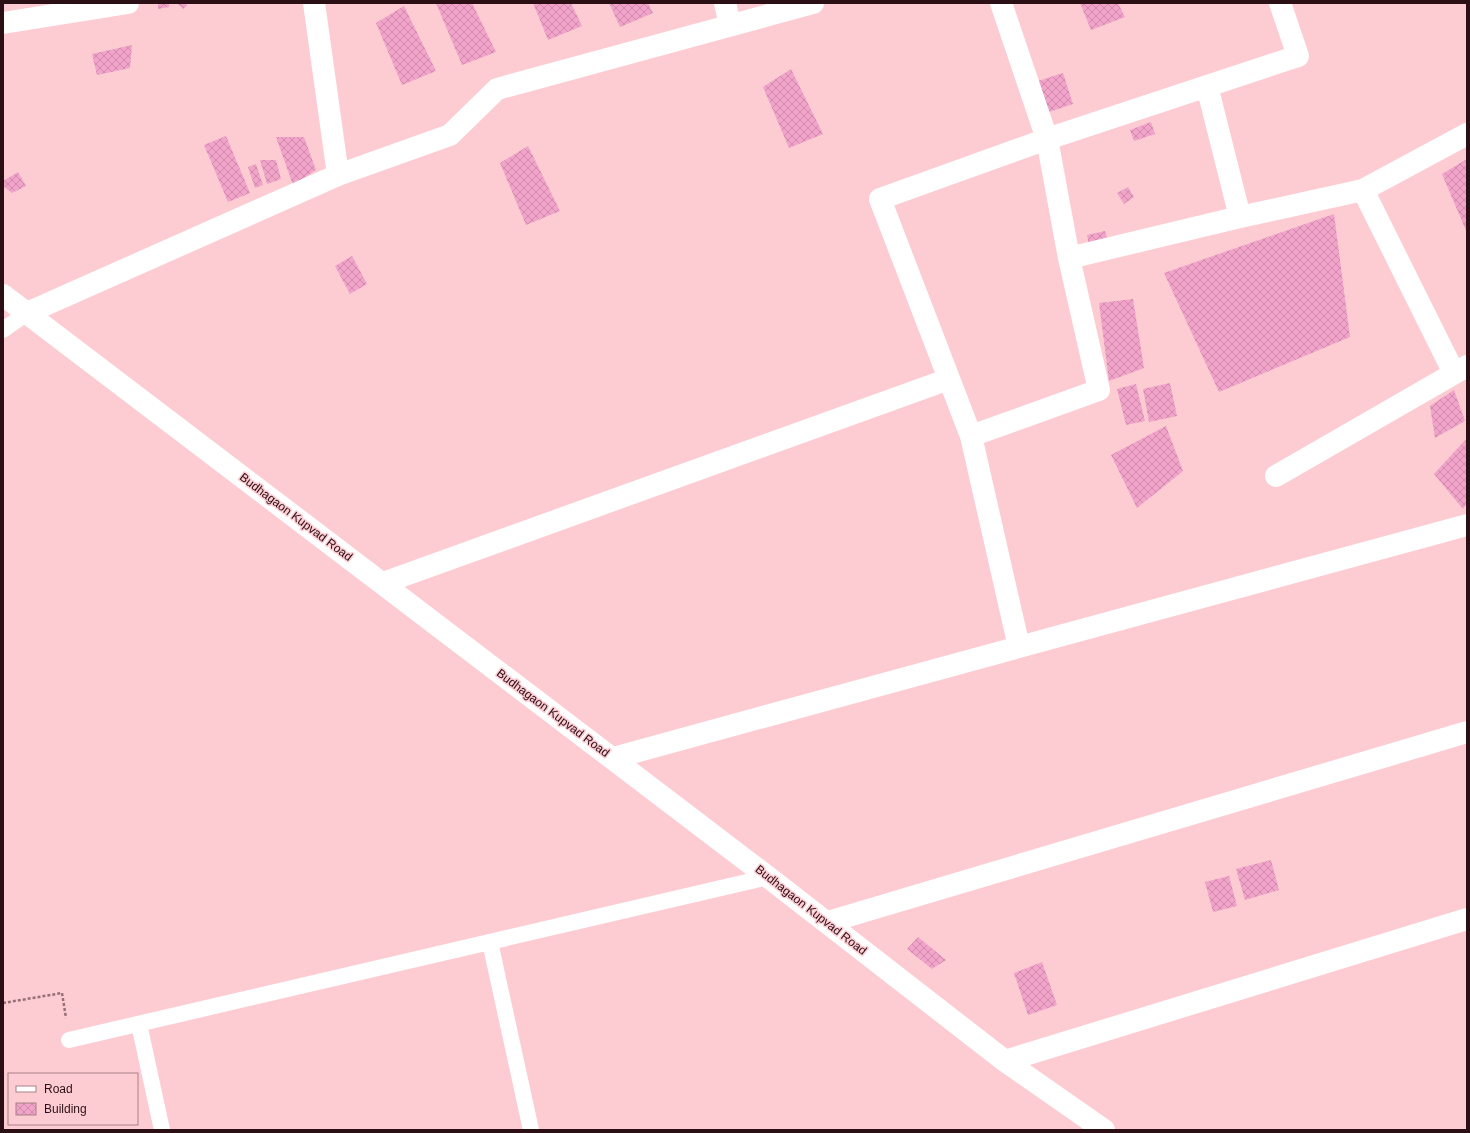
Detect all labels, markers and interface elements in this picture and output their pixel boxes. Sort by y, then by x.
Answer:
street label: Budhagaon Kupvad Road [237,470,355,564]
street label: Budhagaon Kupvad Road [494,666,612,760]
street label: Budhagaon Kupvad Road [753,862,869,958]
legend [8,1073,138,1125]
text: Road [44,1082,73,1096]
text: Building [44,1102,87,1116]

